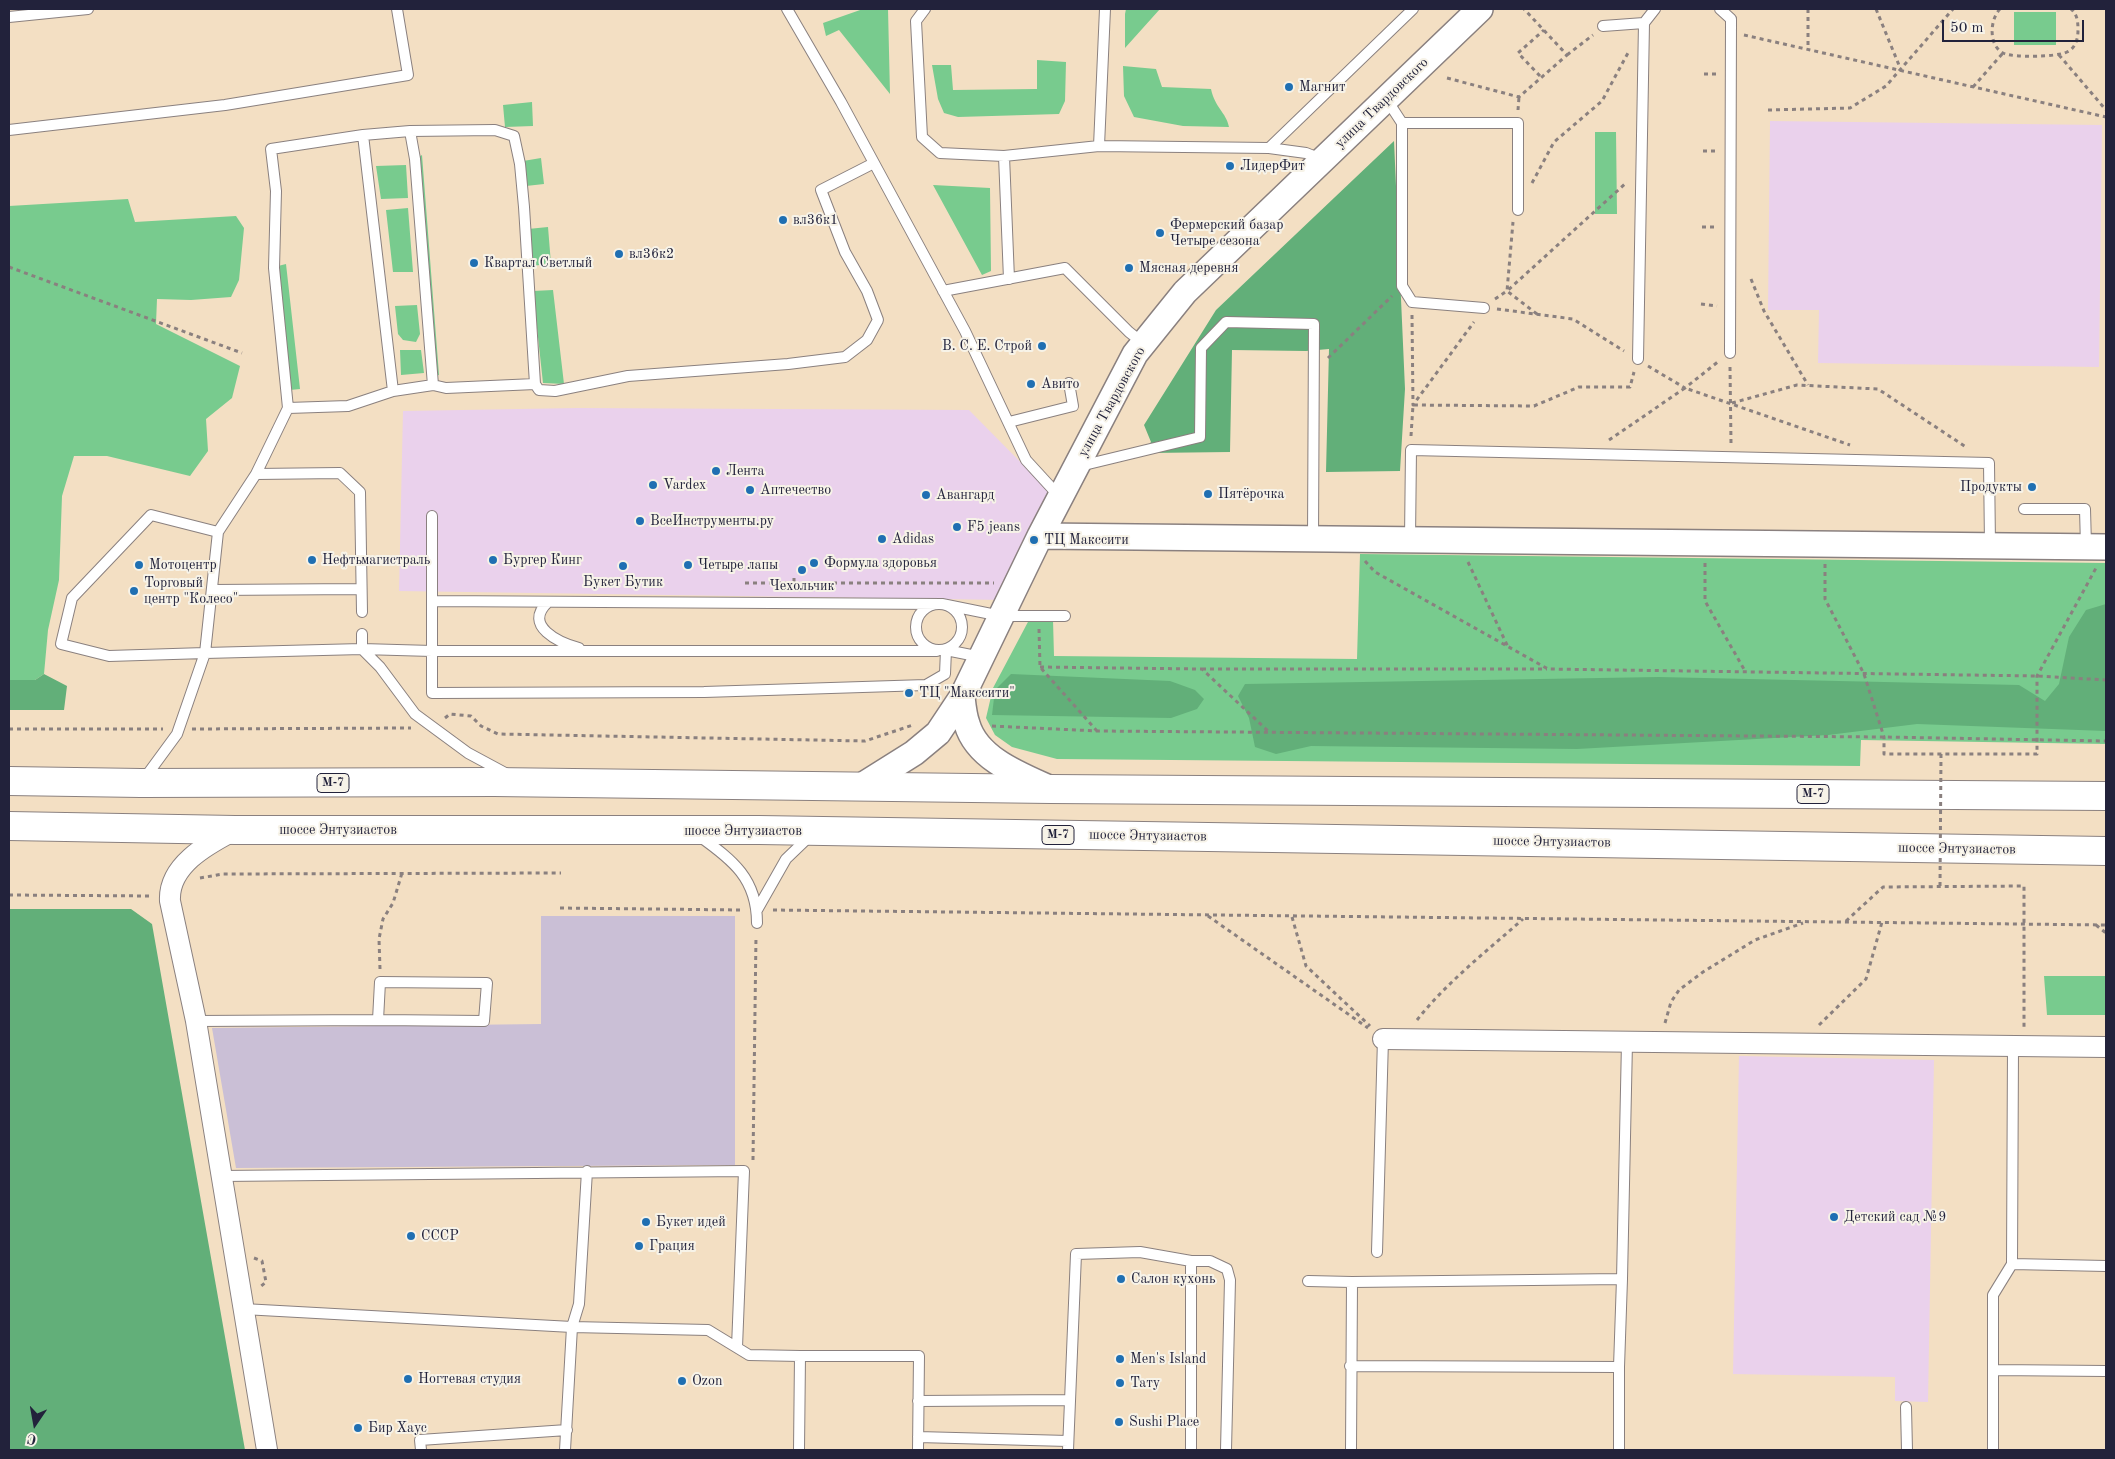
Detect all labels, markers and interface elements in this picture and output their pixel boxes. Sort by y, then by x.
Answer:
scale bar [1945,10,2088,42]
text: 50 m [1950,21,1984,36]
street label: улица Твардовского [1332,54,1432,152]
place label: Магнит [1299,79,1346,95]
marker: Магнит [1283,81,1295,93]
place label: ЛидерФит [1240,158,1305,174]
marker: ЛидерФит [1224,160,1236,172]
place label: вл36к1 [793,212,838,228]
marker: вл36к1 [777,214,789,226]
place label: Фермерский базар Четыре сезона [1170,217,1283,250]
marker: Фермерский базар Четыре сезона [1154,227,1166,239]
place label: вл36к2 [629,246,674,262]
marker: вл36к2 [613,248,625,260]
place label: Квартал Светлый [484,255,592,271]
marker: Квартал Светлый [468,257,480,269]
place label: Мясная деревня [1139,260,1239,276]
marker: Мясная деревня [1123,262,1135,274]
place label: В. С. Е. Строй [942,338,1032,354]
marker: В. С. Е. Строй [1036,340,1048,352]
street label: улица Твардовского [1075,344,1149,460]
place label: Авито [1041,376,1079,392]
marker: Авито [1025,378,1037,390]
place label: Лента [726,463,765,479]
marker: Лента [710,465,722,477]
place label: Vardex [663,477,706,493]
marker: Vardex [647,479,659,491]
place label: Продукты [1960,479,2022,495]
marker: Продукты [2026,481,2038,493]
place label: Аптечество [760,482,831,498]
marker: Аптечество [744,484,756,496]
place label: Пятёрочка [1218,486,1284,502]
place label: Авангард [936,487,994,503]
marker: Пятёрочка [1202,488,1214,500]
marker: Авангард [920,489,932,501]
place label: ВсеИнструменты.ру [650,513,774,529]
marker: ВсеИнструменты.ру [634,515,646,527]
place label: F5 jeans [967,519,1020,535]
marker: F5 jeans [951,521,963,533]
place label: Adidas [892,531,934,547]
place label: ТЦ Макссити [1044,532,1129,548]
marker: Adidas [876,533,888,545]
marker: ТЦ Макссити [1028,534,1040,546]
place label: Нефтьмагистраль [322,552,430,568]
place label: Бургер Кинг [503,552,582,568]
marker: Нефтьмагистраль [306,554,318,566]
marker: Бургер Кинг [487,554,499,566]
place label: Формула здоровья [824,555,937,571]
place label: Мотоцентр [149,557,217,573]
place label: Четыре лапы [698,557,778,573]
marker: Формула здоровья [808,557,820,569]
marker: Мотоцентр [133,559,145,571]
marker: Четыре лапы [682,559,694,571]
marker: Букет Бутик [617,560,629,572]
marker: Чехольчик [796,564,808,576]
place label: Букет Бутик [583,574,663,590]
place label: Торговый центр "Колесо" [144,575,238,608]
place label: Чехольчик [770,578,834,594]
marker: Торговый центр "Колесо" [128,585,140,597]
place label: ТЦ "Макссити" [919,685,1015,701]
marker: ТЦ "Макссити" [903,687,915,699]
road number: М-7 [317,774,349,792]
road number: М-7 [1797,784,1829,804]
street label: шоссе Энтузиастов [279,822,397,838]
street label: шоссе Энтузиастов [684,823,802,839]
road number: М-7 [1042,826,1074,844]
street label: шоссе Энтузиастов [1089,827,1207,845]
street label: шоссе Энтузиастов [1493,833,1611,851]
street label: шоссе Энтузиастов [1898,840,2016,858]
place label: Детский сад №9 [1844,1209,1946,1225]
marker: Детский сад №9 [1828,1211,1840,1223]
place label: Букет идей [656,1214,726,1230]
marker: Букет идей [640,1216,652,1228]
place label: СССР [421,1228,459,1244]
marker: СССР [405,1230,417,1242]
place label: Грация [649,1238,695,1254]
marker: Грация [633,1240,645,1252]
place label: Салон кухонь [1131,1271,1215,1287]
marker: Салон кухонь [1115,1273,1127,1285]
place label: Men's Island [1130,1351,1206,1367]
marker: Men's Island [1114,1353,1126,1365]
place label: Ногтевая студия [418,1371,521,1387]
marker: Ногтевая студия [402,1373,414,1385]
place label: Ozon [692,1373,722,1389]
marker: Ozon [676,1375,688,1387]
place label: Тату [1130,1375,1160,1391]
marker: Тату [1114,1377,1126,1389]
north arrow [10,1399,60,1449]
place label: Sushi Place [1129,1414,1199,1430]
marker: Sushi Place [1113,1416,1125,1428]
place label: Бир Хаус [368,1420,427,1436]
marker: Бир Хаус [352,1422,364,1434]
text: С [26,1431,38,1446]

